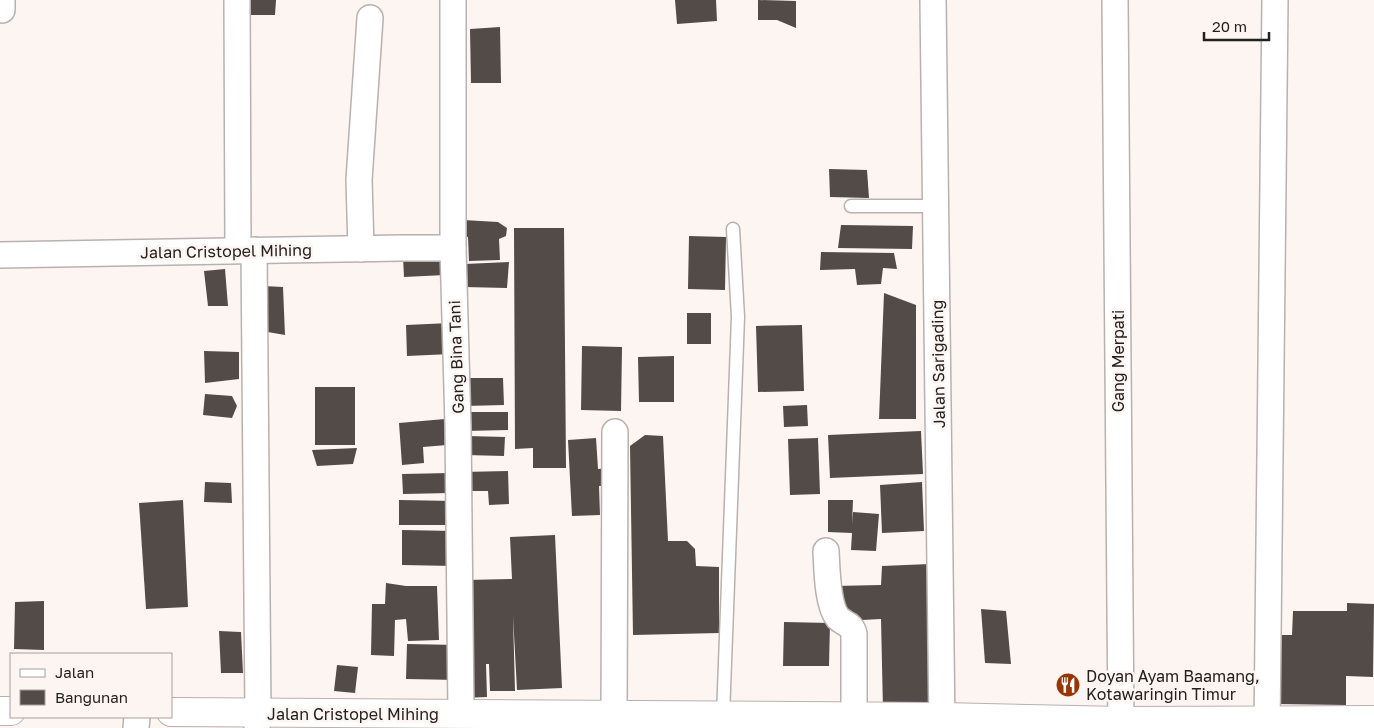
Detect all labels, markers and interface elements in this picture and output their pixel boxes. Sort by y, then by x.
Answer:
scale bar [1204,10,1269,42]
text: 20 m [1212,17,1247,35]
street label: Jalan Cristopel Mihing [140,240,312,262]
street label: Gang Bina Tani [444,300,468,414]
street label: Jalan Sarigading [927,300,949,428]
street label: Gang Merpati [1108,310,1128,412]
legend [10,653,172,718]
text: Jalan [55,663,94,681]
place label: Doyan Ayam Baamang, Kotawaringin Timur [1086,666,1260,704]
restaurant icon: Doyan Ayam Baamang, Kotawaringin Timur [1055,672,1081,698]
text: Bangunan [55,688,128,706]
street label: Jalan Cristopel Mihing [267,704,439,724]

